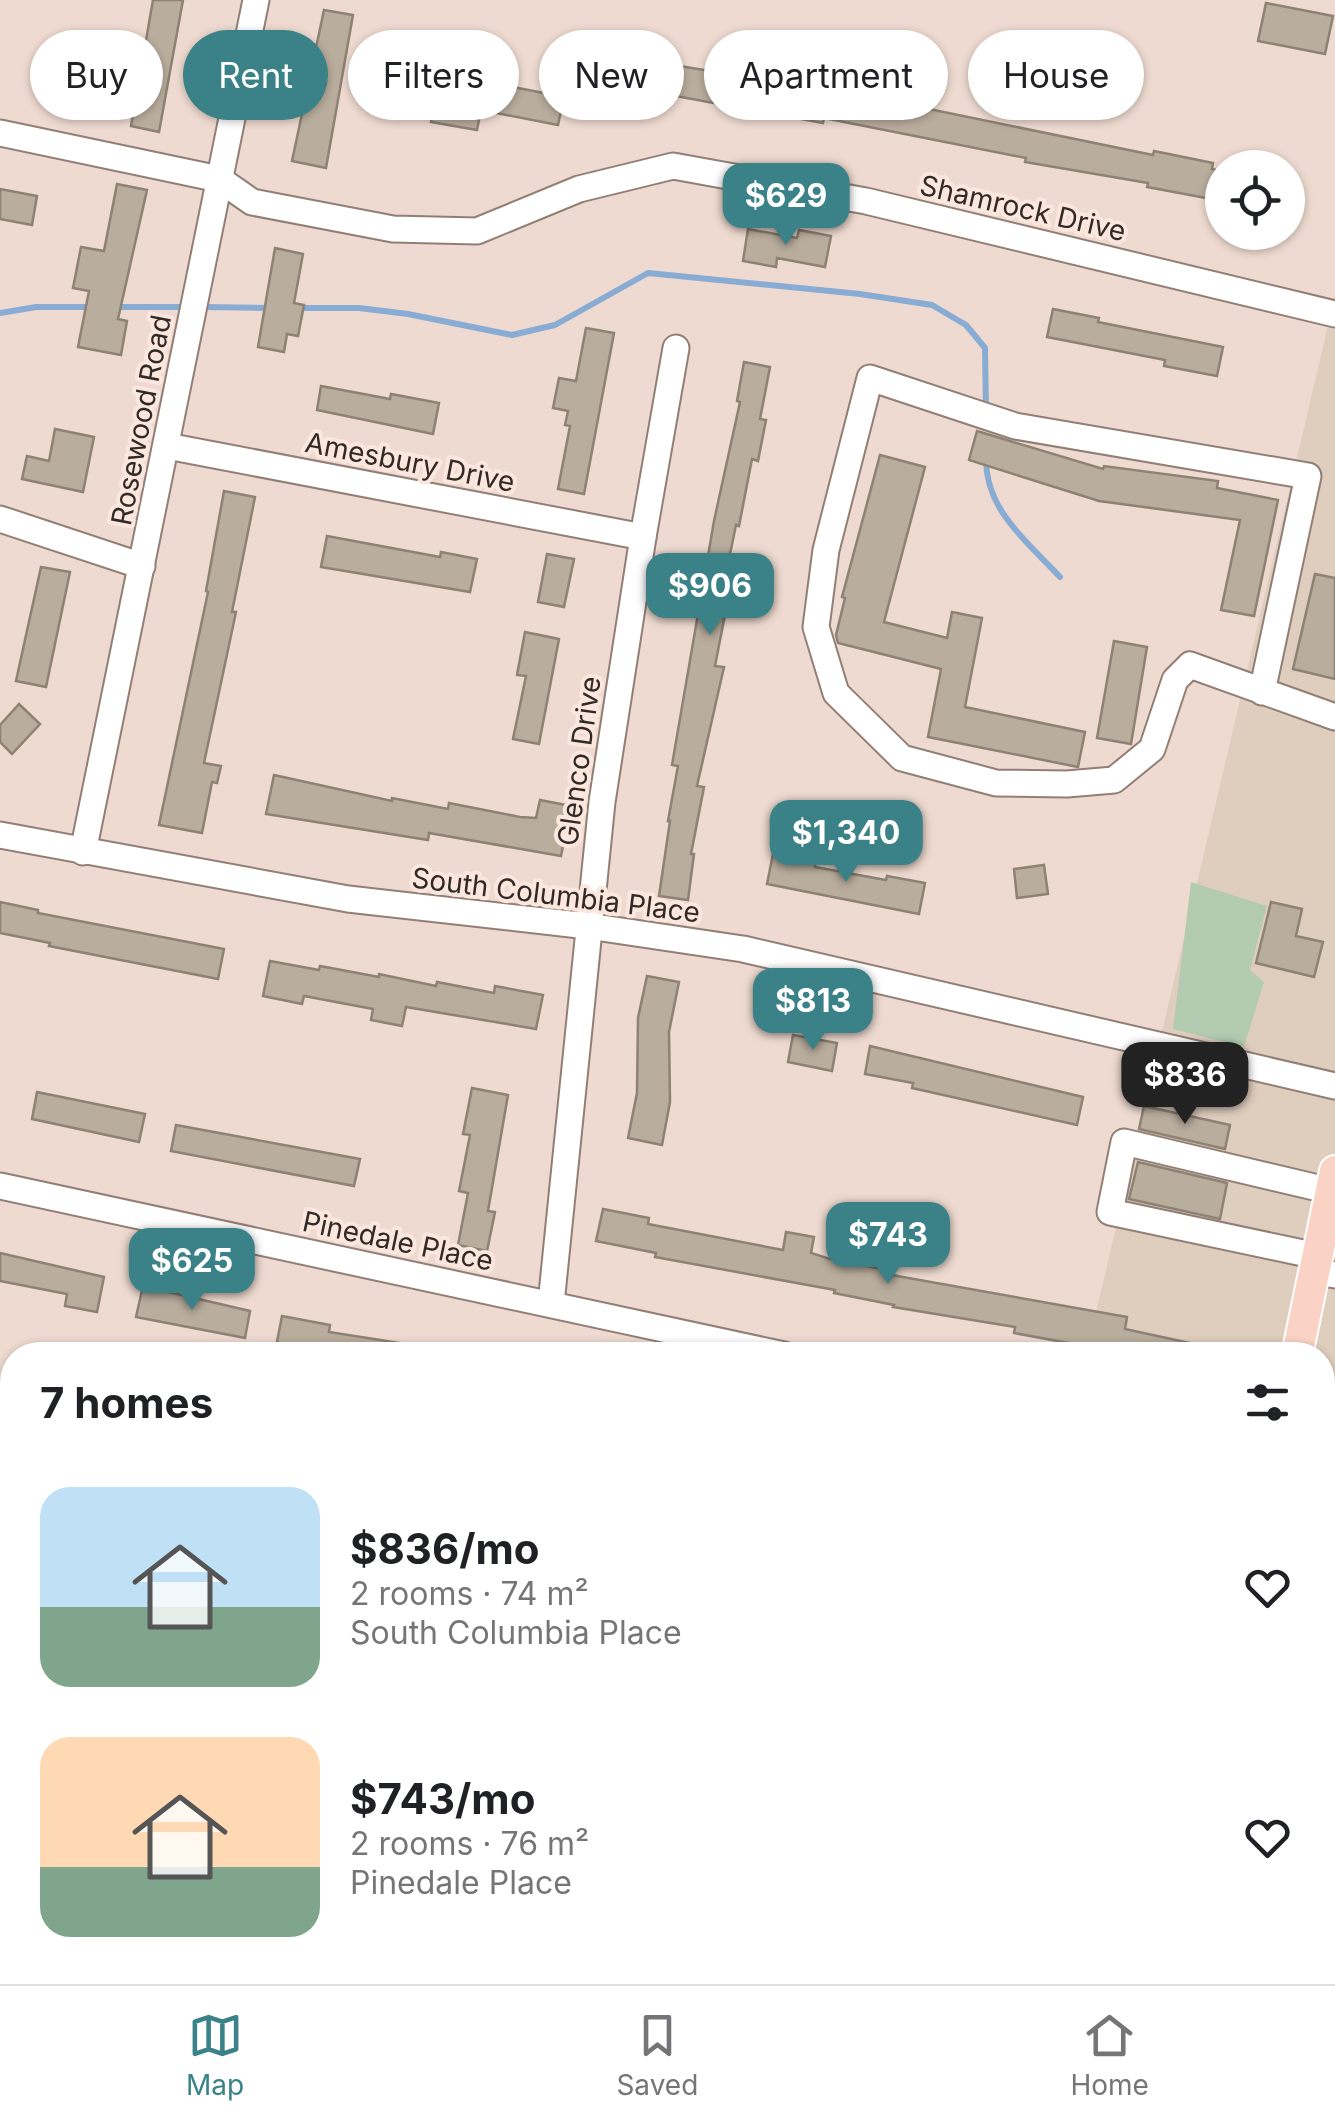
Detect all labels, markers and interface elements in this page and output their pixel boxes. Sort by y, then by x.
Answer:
chip: Buy [30,30,163,120]
chip: Rent [183,30,328,120]
chip: Filters [348,30,519,120]
chip: New [539,30,684,120]
chip: Apartment [704,30,948,120]
chip: House [968,30,1144,120]
map controls [1205,150,1305,250]
button: locate [1205,150,1305,250]
pin: $629 [727,163,845,248]
street label: Shamrock Drive [917,168,1129,248]
text: $629 [745,176,827,215]
street label: Rosewood Road [104,312,178,528]
street label: Amesbury Drive [302,425,518,499]
pin: $906 [651,553,769,638]
text: $906 [668,566,752,605]
street label: Glenco Drive [550,674,608,848]
pin: $1,340 [765,800,927,885]
text: $1,340 [792,813,900,852]
street label: South Columbia Place [410,860,702,930]
pin: $813 [754,968,872,1053]
text: $813 [775,981,851,1020]
pin: $836 [1126,1042,1244,1127]
text: $836 [1143,1055,1227,1094]
pin: $743 [829,1202,947,1287]
street label: Pinedale Place [300,1204,496,1278]
text: $743 [848,1215,928,1254]
pin: $625 [133,1228,251,1313]
text: $625 [151,1241,233,1280]
icon: filters [1240,1375,1295,1430]
text: 7 homes [40,1377,213,1428]
text: $836/mo [350,1523,540,1574]
icon: home [120,1527,240,1647]
icon: heart [1240,1560,1295,1615]
text: 2 rooms · 74 m² [350,1574,589,1613]
text: South Columbia Place [350,1613,682,1652]
text: $743/mo [350,1773,535,1824]
icon: home [120,1777,240,1897]
icon: heart [1240,1810,1295,1865]
text: 2 rooms · 76 m² [350,1824,589,1863]
text: Pinedale Place [350,1863,572,1902]
tab: Map [186,2008,244,2102]
tab: Saved [616,2008,698,2102]
tab: Home [1070,2008,1149,2102]

